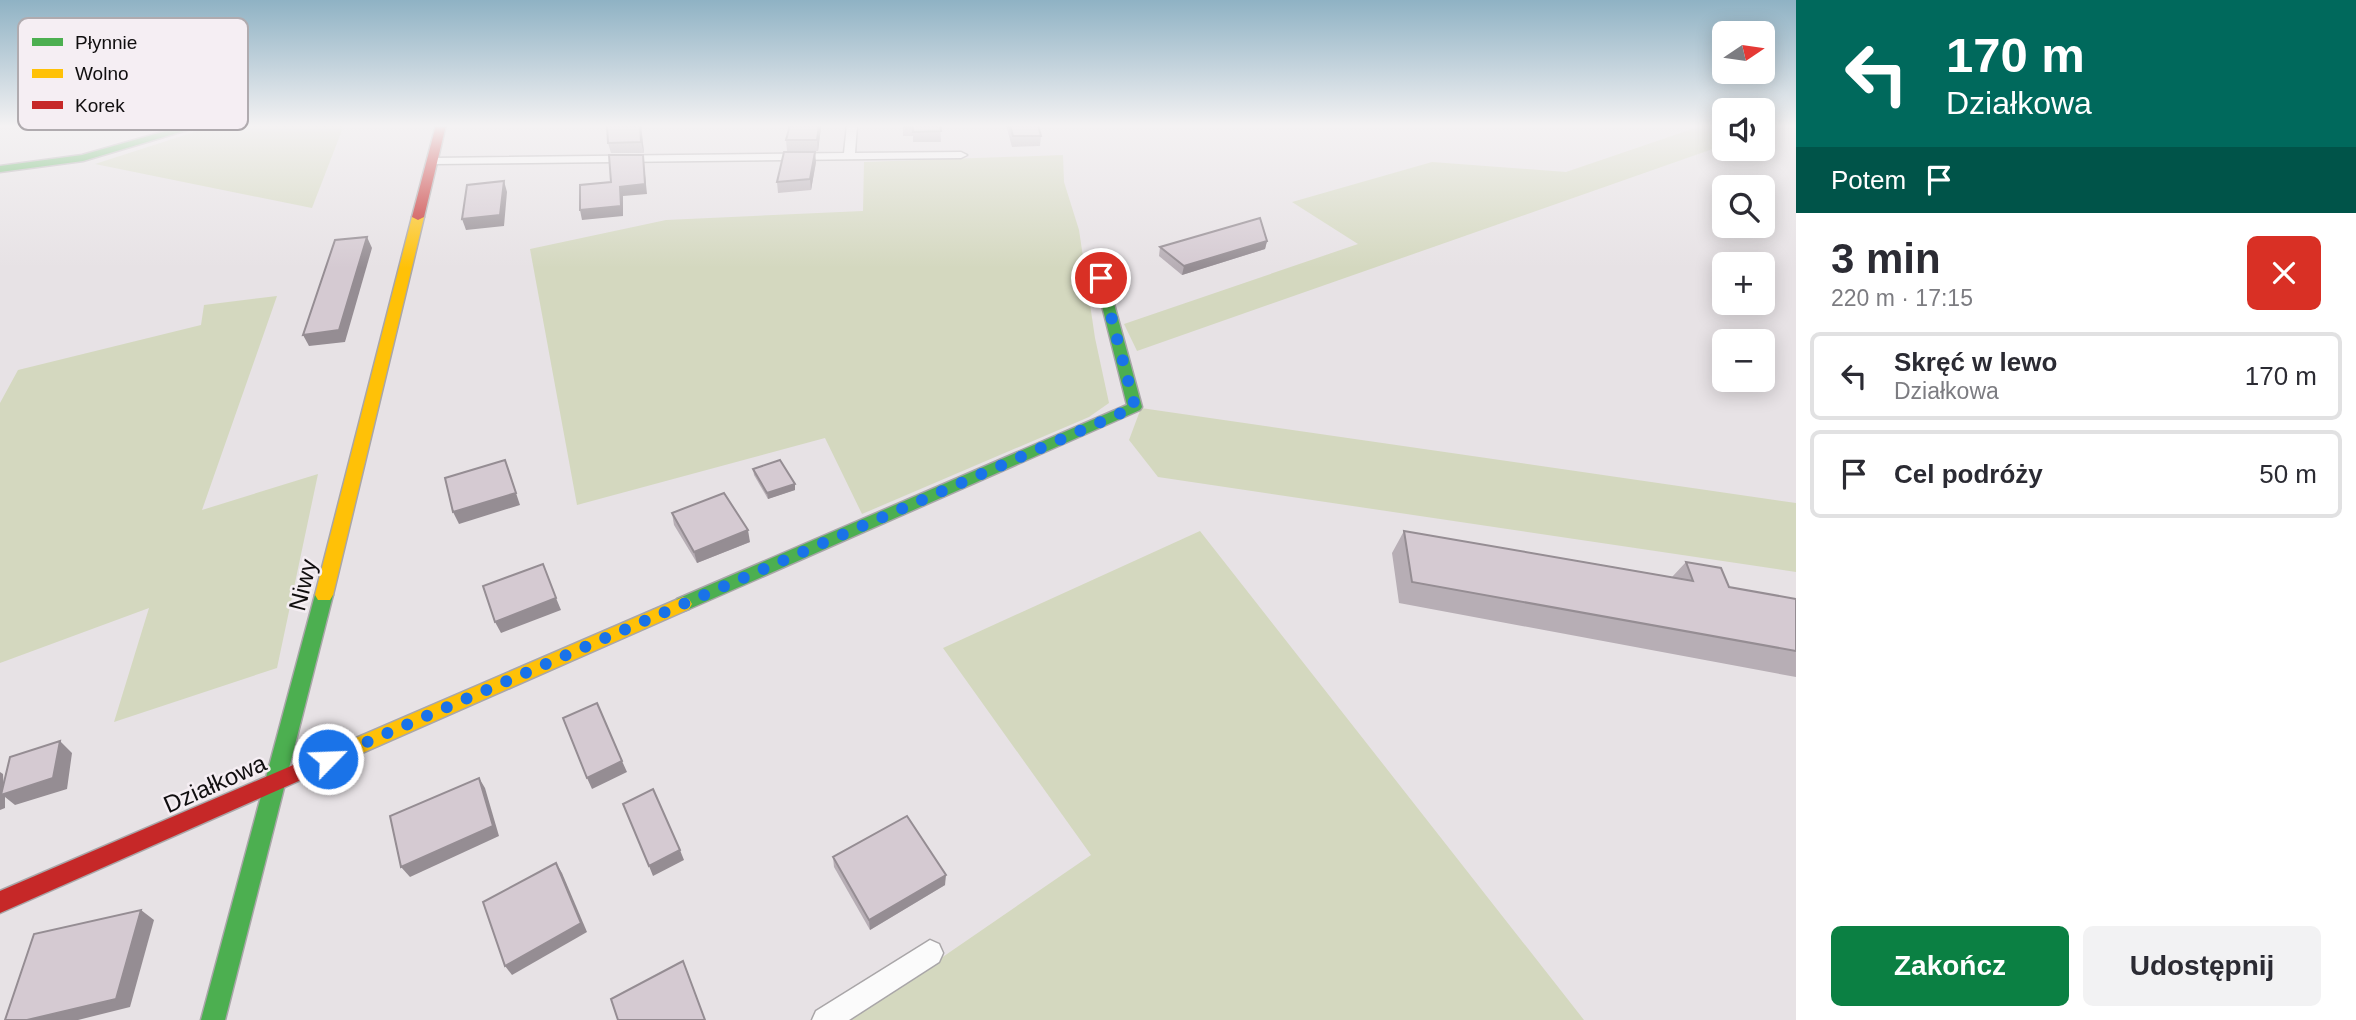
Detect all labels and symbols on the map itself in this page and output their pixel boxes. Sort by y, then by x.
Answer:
legend [18,18,248,130]
north arrow [1712,21,1774,84]
text: Płynnie [75,32,137,53]
text: Wolno [75,63,129,84]
text: Korek [75,95,125,116]
pin [1071,248,1131,308]
street label: Niwy [283,556,322,613]
position arrow [291,722,365,796]
street label: Działkowa [159,749,271,818]

